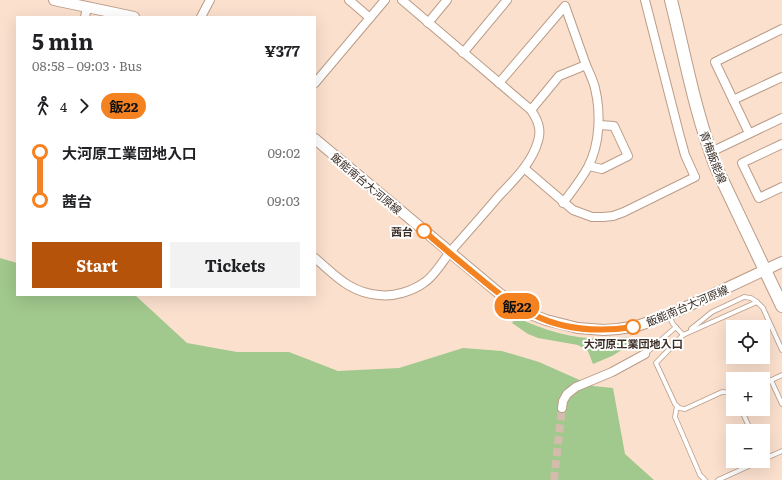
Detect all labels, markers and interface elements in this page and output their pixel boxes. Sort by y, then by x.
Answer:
text: 5 min [32,24,94,57]
text: ¥377 [264,39,300,62]
text: 08:58 – 09:03 · Bus [32,56,142,75]
icon: walk [32,95,54,117]
icon: forward [73,95,95,117]
text: 飯22 [109,96,138,116]
text: 4 [60,97,67,116]
street label: 青梅飯能線 [697,128,731,186]
text: 大河原工業団地入口 [62,141,197,164]
text: 09:02 [267,143,300,162]
street label: 飯能南台大河原線 [328,149,406,217]
text: 茜台 [62,189,92,212]
text: 09:03 [267,191,300,210]
place label: 茜台 [391,223,413,239]
marker: 茜台 [416,223,432,239]
button: Start [32,242,162,288]
button: Tickets [170,242,300,288]
street label: 飯能南台大河原線 [643,280,731,330]
line badge: 飯22 [494,293,540,319]
text: 飯22 [502,296,532,316]
marker: 大河原工業団地入口 [625,319,641,335]
map controls [726,320,770,468]
button: locate [726,320,770,364]
place label: 大河原工業団地入口 [584,335,683,351]
button: + [726,372,770,416]
button: − [726,424,770,468]

